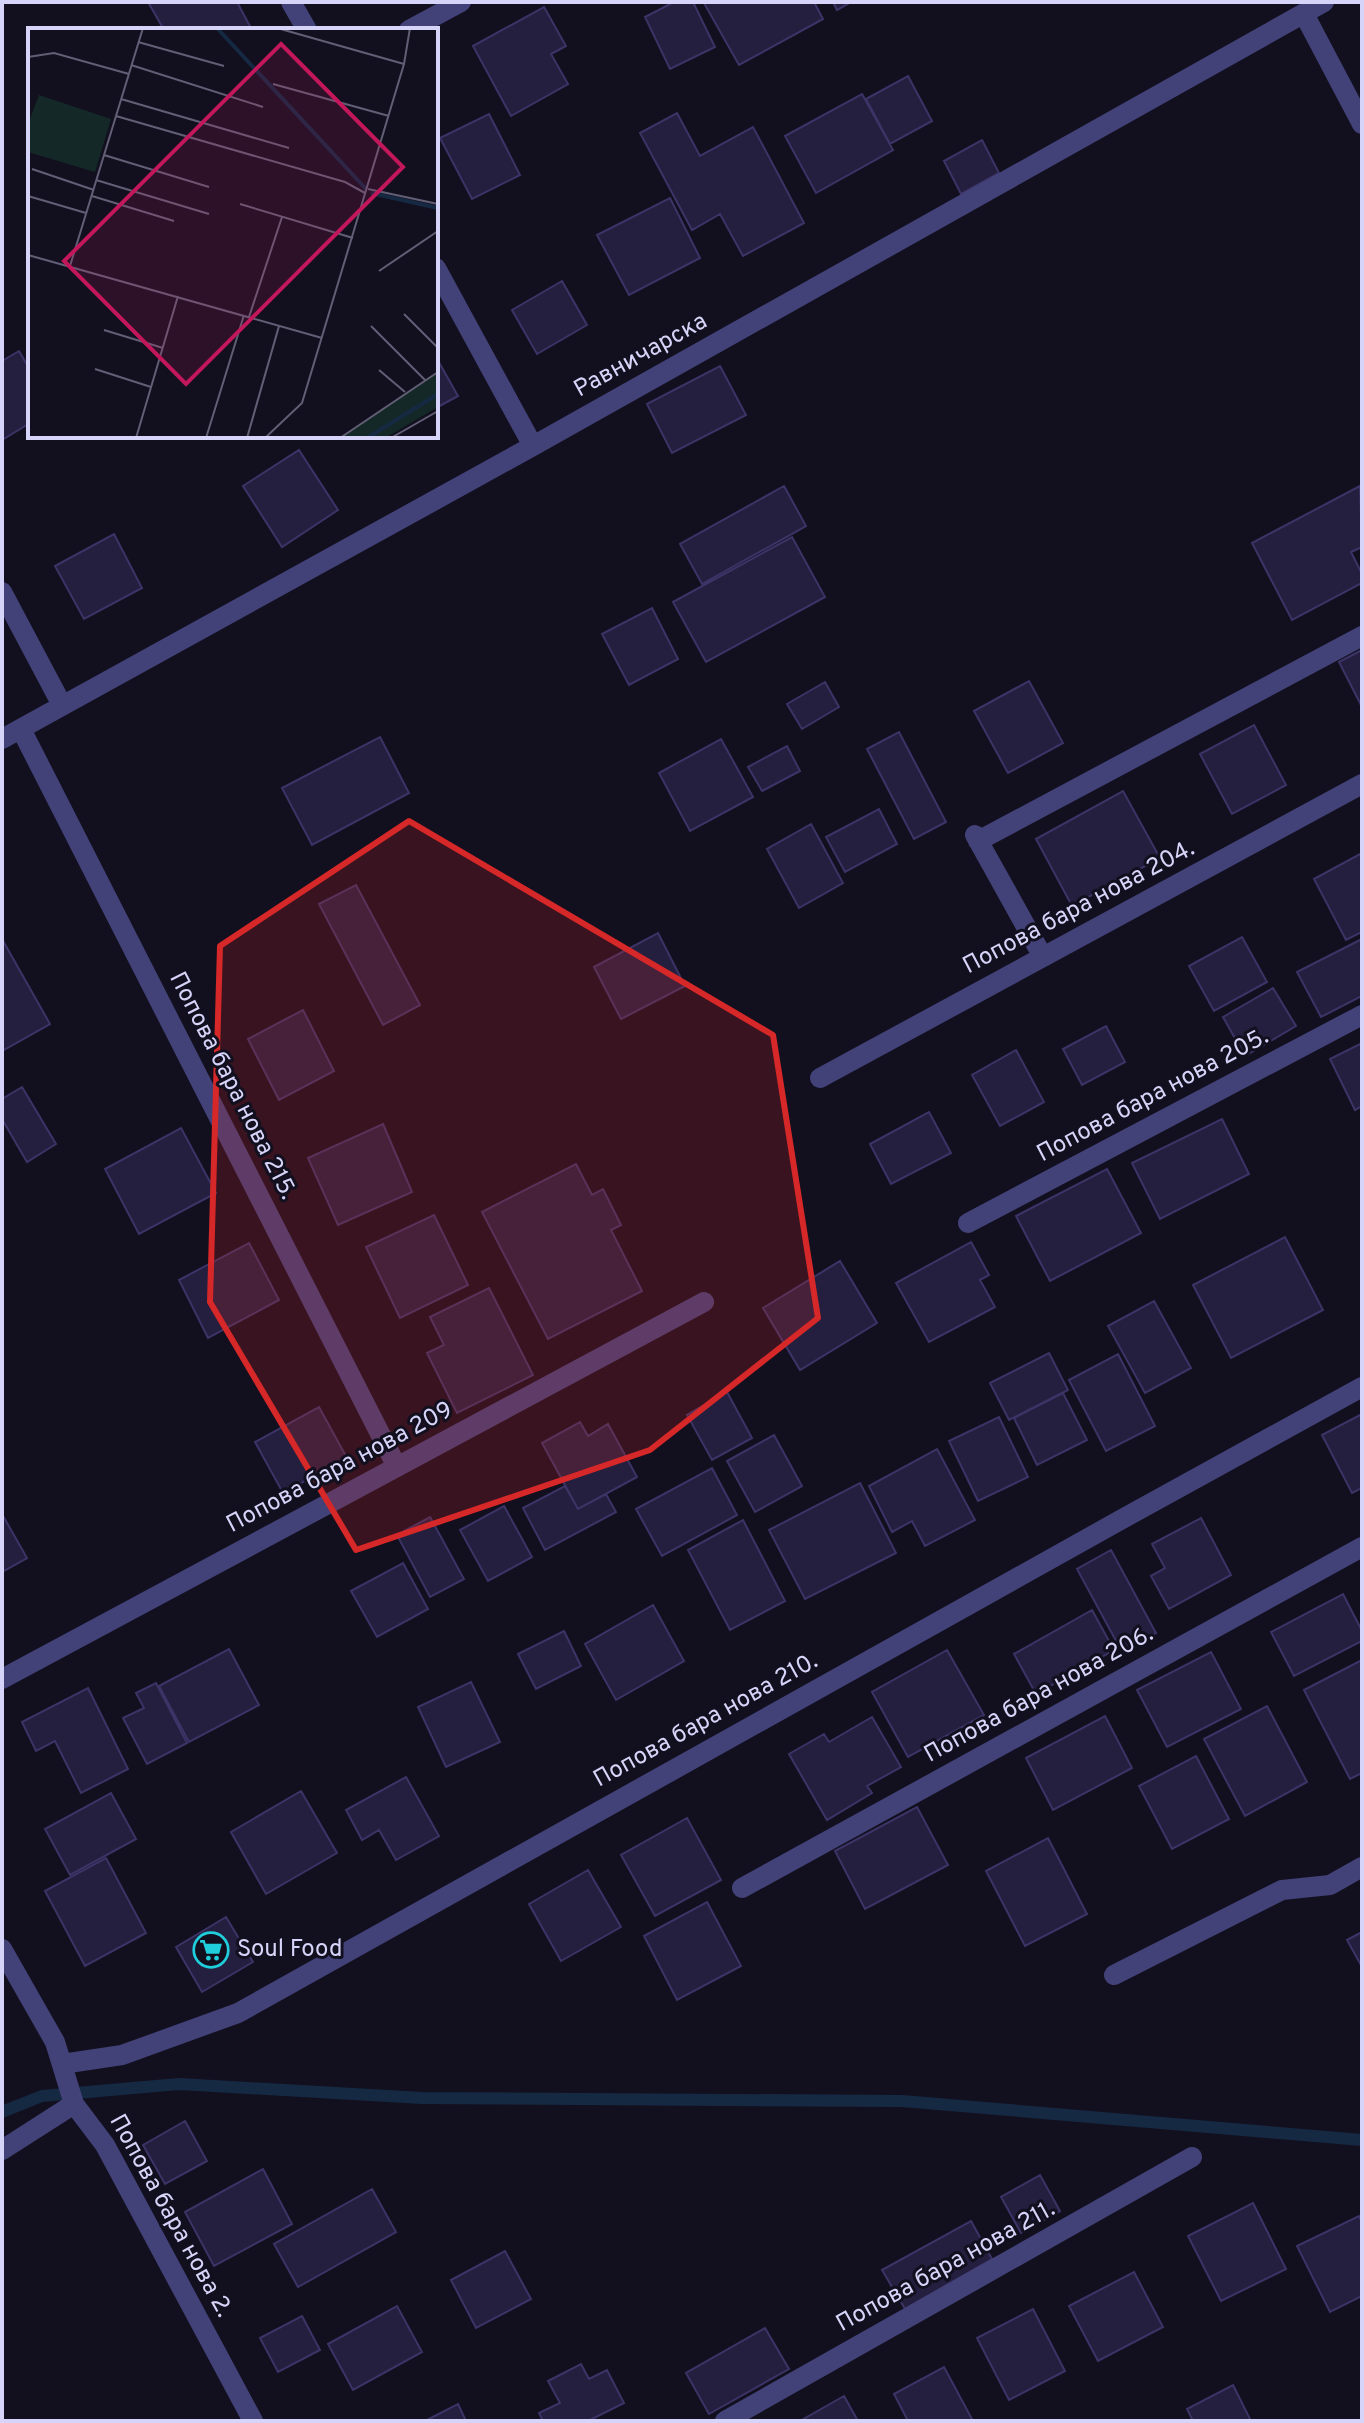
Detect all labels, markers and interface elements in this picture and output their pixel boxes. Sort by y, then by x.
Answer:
inset map [28,28,438,438]
street label: Равничарска [569,307,713,405]
street label: Попова бара нова 204. [958,834,1200,982]
street label: Попова бара нова 215. [162,967,302,1205]
street label: Попова бара нова 205. [1032,1022,1274,1170]
street label: Попова бара нова 209 [222,1396,458,1540]
street label: Попова бара нова 206. [919,1620,1159,1770]
street label: Попова бара нова 210. [589,1647,823,1795]
supermarket icon: Soul Food [192,1931,230,1969]
place label: Soul Food [237,1935,342,1965]
street label: Попова бара нова 2. [102,2109,238,2323]
street label: Попова бара нова 211. [831,2194,1061,2340]

